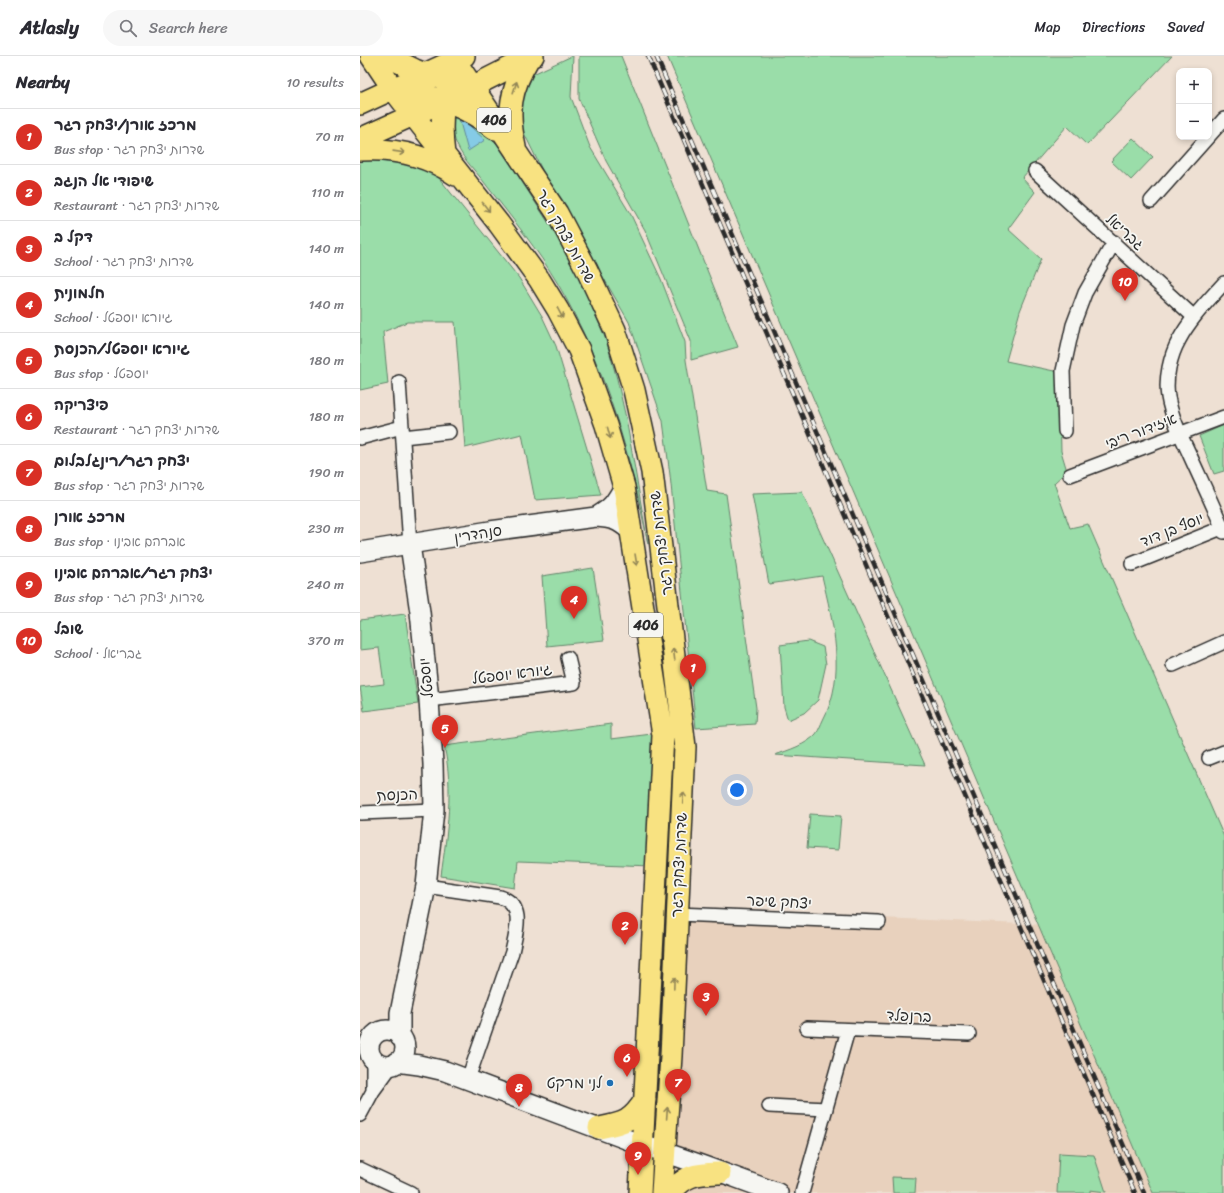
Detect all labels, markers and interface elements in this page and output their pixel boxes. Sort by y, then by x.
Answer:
search box [103,10,383,46]
text: Atlasly [20,11,79,44]
text: Search here [149,15,228,41]
text: Map [1034,15,1060,40]
text: Directions [1082,15,1145,40]
text: Saved [1167,15,1204,40]
icon: search [117,17,139,39]
text: Nearby [16,67,70,97]
map controls [1176,68,1212,140]
button: + [1176,68,1212,104]
text: 10 results [287,71,344,94]
one-way arrow [512,81,519,94]
button: − [1176,104,1212,140]
road number: 406 [477,108,511,132]
text: מרכז אורן/יצחק רגר [54,112,197,138]
text: 1 [26,125,32,148]
text: 70 m [315,125,344,148]
text: Bus stop · שדרות יצחק רגר [54,138,204,161]
one-way arrow [392,148,405,156]
text: שיפודי אל הנגב [54,168,154,194]
text: 2 [25,181,33,204]
text: 110 m [311,181,344,204]
street label: שדרות יצחק רגר [529,184,603,288]
text: Restaurant · שדרות יצחק רגר [54,194,220,217]
one-way arrow [481,201,490,212]
street label: גבריאל [1099,207,1151,257]
text: דקל ב [54,224,93,250]
text: 3 [25,237,33,260]
text: 140 m [309,237,344,260]
text: School · שדרות יצחק רגר [54,250,194,273]
pin: 10 [1112,268,1138,301]
text: חלמונית [54,280,105,306]
text: 4 [25,293,33,316]
text: 140 m [309,293,344,316]
text: School · גיורא יוספטל [54,306,172,329]
one-way arrow [557,307,564,319]
text: גיורא יוספטל/הכנסת [54,336,190,362]
text: 5 [25,349,33,372]
text: 180 m [309,349,344,372]
text: Bus stop · יוספטל [54,362,149,385]
text: פיצריקה [54,392,109,418]
text: 6 [25,405,33,428]
text: 180 m [309,405,344,428]
street label: איזידור ריבי [1101,405,1181,457]
text: Restaurant · שדרות יצחק רגר [54,418,220,441]
one-way arrow [606,427,613,440]
text: יצחק רגר/רינגלבלום [54,448,190,474]
text: 7 [25,461,33,484]
text: 190 m [309,461,344,484]
text: Bus stop · שדרות יצחק רגר [54,474,204,497]
street label: שדרות יצחק רגר [642,489,680,597]
text: מרכז אורן [54,504,125,530]
street label: יוסף בן דוד [1136,505,1208,555]
text: 8 [25,517,33,540]
text: 230 m [308,517,344,540]
street label: סנהדרין [452,517,504,551]
text: Bus stop · אברהם אבינו [54,530,185,553]
one-way arrow [632,554,640,567]
text: יצחק רגר/אברהם אבינו [54,560,212,586]
text: 9 [25,573,33,596]
text: 240 m [307,573,344,596]
text: Bus stop · שדרות יצחק רגר [54,586,204,609]
pin: 4 [561,586,587,619]
road number: 406 [629,613,663,637]
text: שובל [54,616,84,642]
text: 10 [22,629,36,652]
text: 370 m [308,629,344,652]
text: School · גבריאל [54,642,142,665]
one-way arrow [670,648,678,661]
pin: 1 [680,654,706,687]
street label: יוספטל [411,656,441,700]
street label: גיורא יוספטל [470,656,554,692]
pin: 5 [432,715,458,748]
your location [727,780,747,800]
street label: הכנסת [376,781,418,809]
one-way arrow [679,792,686,805]
street label: שדרות יצחק רגר [663,812,695,918]
street label: יצחק שיפר [746,887,812,917]
pin: 2 [612,912,638,945]
one-way arrow [670,977,678,990]
pin: 3 [693,983,719,1016]
street label: ברנפלד [886,1002,932,1030]
pin: 6 [614,1044,640,1077]
pin: 7 [665,1069,691,1102]
place label: לני מרקט [547,1070,603,1096]
pin: 8 [506,1074,532,1107]
marker: לני מרקט [605,1078,615,1088]
one-way arrow [664,1107,671,1120]
pin: 9 [625,1142,651,1175]

